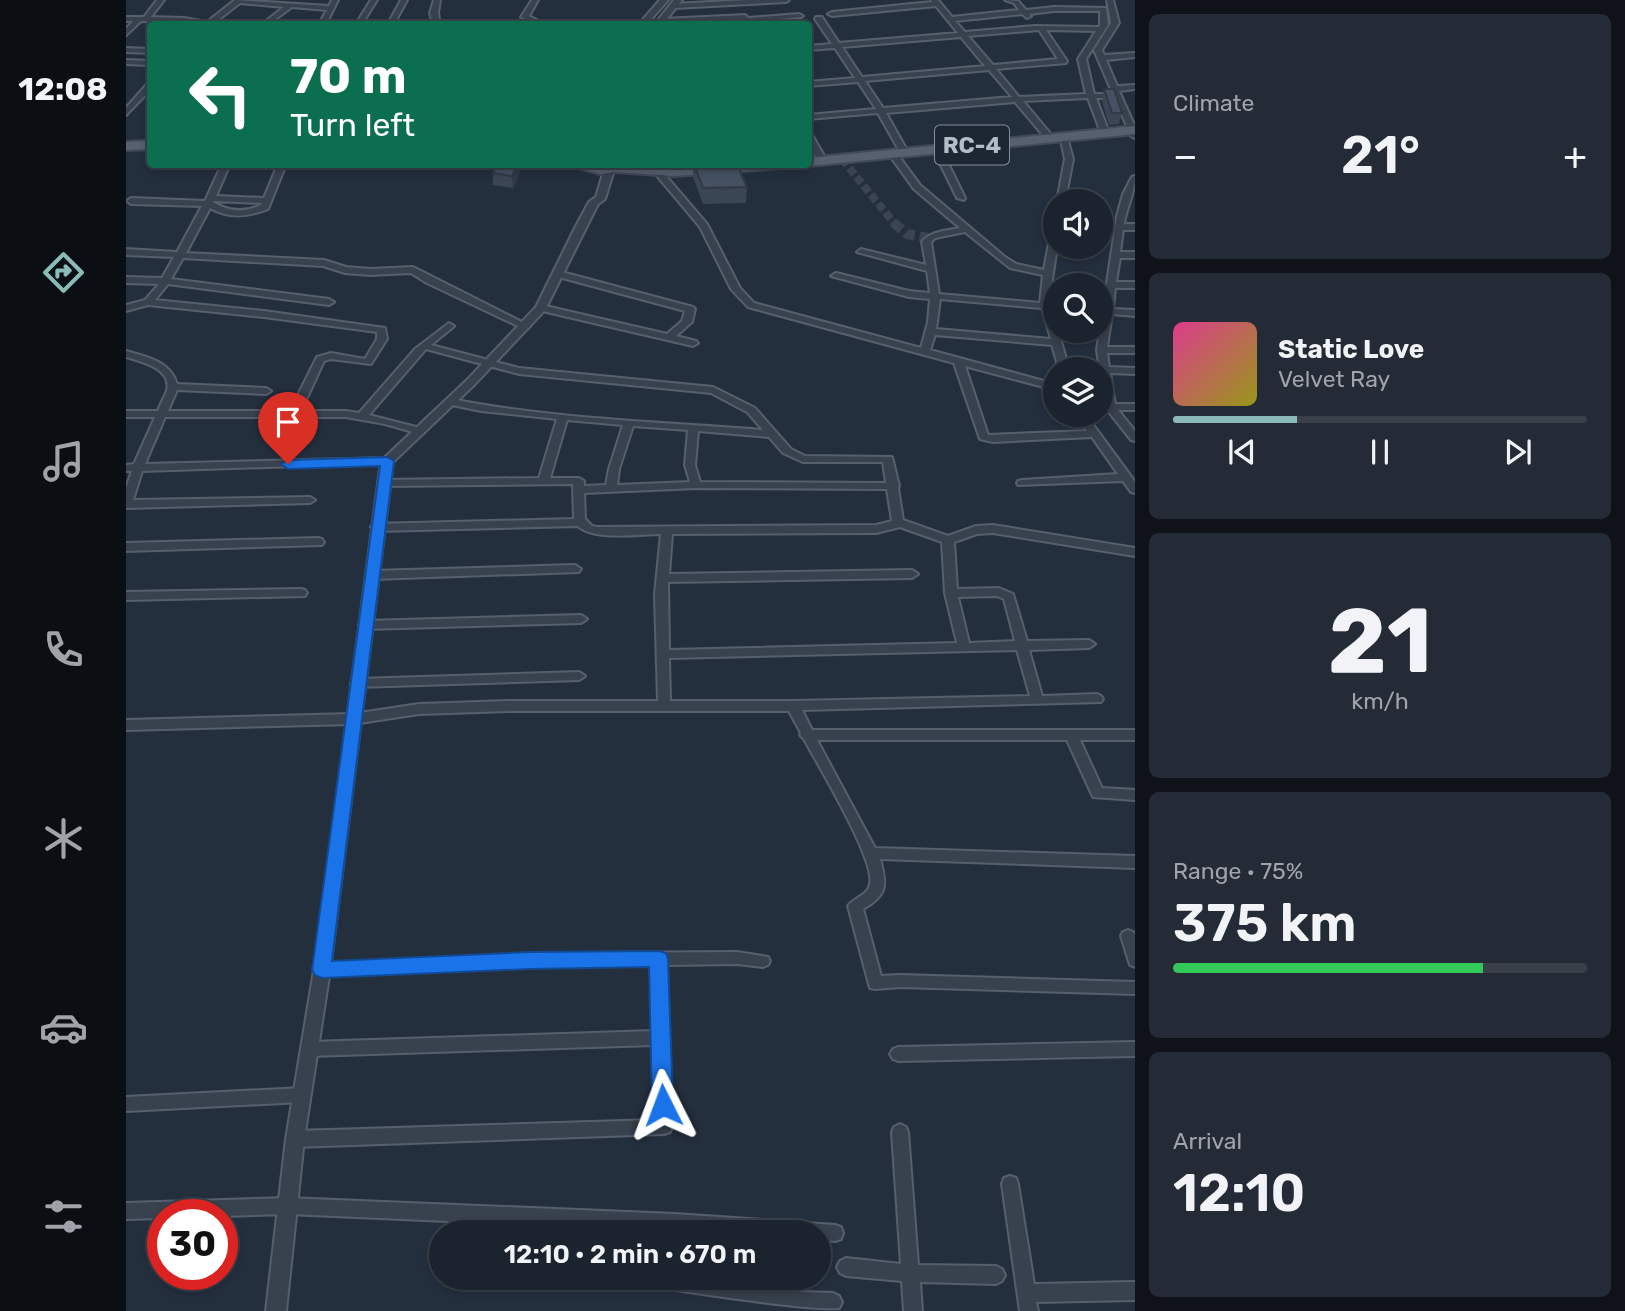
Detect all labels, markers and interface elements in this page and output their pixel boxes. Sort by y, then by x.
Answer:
text: 70 m [290,47,407,105]
icon: left [175,49,266,140]
text: 12:08 [18,70,108,108]
text: Climate [1173,89,1254,117]
text: Turn left [290,106,415,144]
text: 21° [1341,124,1420,186]
road number: RC-4 [935,126,1009,164]
text: − [1173,133,1198,179]
text: + [1563,133,1587,179]
map controls [1043,189,1113,427]
button: sound [1043,189,1113,259]
icon: directions [39,248,88,297]
button: search [1043,273,1113,343]
text: Static Love [1278,334,1424,365]
button: layers [1043,357,1113,427]
text: Velvet Ray [1278,365,1390,393]
pin [258,392,318,464]
icon: arrive [269,403,307,441]
icon: previous [1223,433,1261,471]
icon: pause [1361,433,1399,471]
icon: next [1499,433,1537,471]
icon: music [39,437,88,486]
text: 21 [1328,587,1432,695]
icon: phone [39,625,88,674]
text: km/h [1351,687,1409,715]
icon: climate [39,814,88,863]
text: Range · 75% [1173,857,1303,885]
text: 375 km [1173,892,1357,954]
icon: car [39,1003,88,1052]
position arrow [626,1068,700,1142]
text: Arrival [1173,1127,1242,1155]
text: 12:10 [1173,1162,1305,1224]
icon: filters [39,1192,88,1241]
speed limit sign: 30 [147,1199,238,1290]
text: 12:10 · 2 min · 670 m [504,1239,756,1270]

